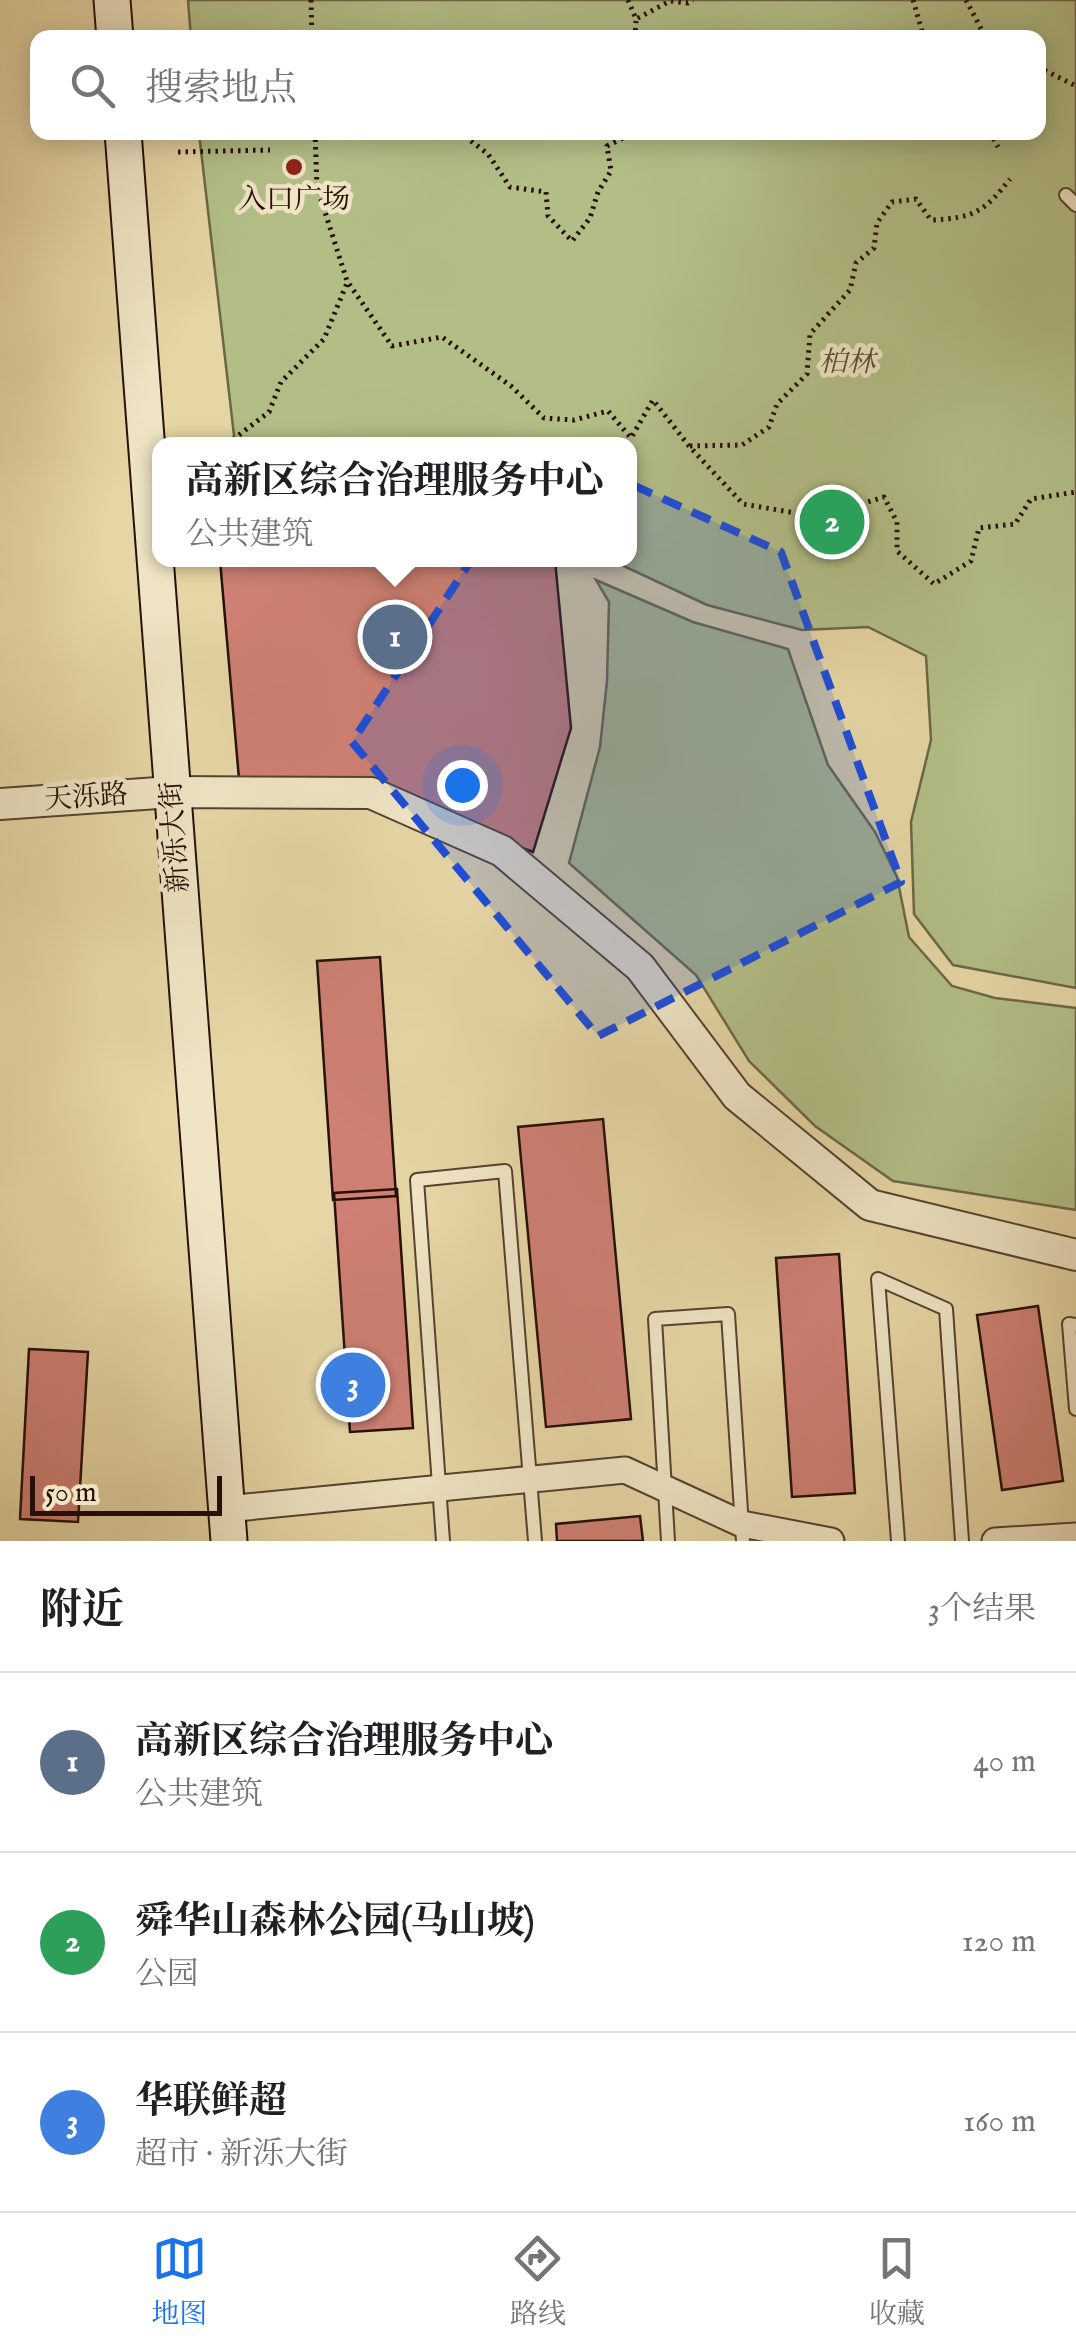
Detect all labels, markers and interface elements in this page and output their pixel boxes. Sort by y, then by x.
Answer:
search box [30,30,1046,140]
icon: search [65,58,120,113]
text: 搜索地点 [145,66,297,114]
marker: 入口广场 [283,156,305,178]
place label: 入口广场 [238,183,350,218]
park label: 柏林 [819,346,879,381]
popup [152,437,637,567]
text: 高新区综合治理服务中心 [185,459,604,507]
pin: 2 [800,484,864,560]
text: 公共建筑 [185,515,314,556]
pin: 1 [362,600,428,674]
your location [437,760,488,811]
street label: 天泺路 [43,778,129,818]
street label: 新泺大街 [155,780,197,894]
pin: 3 [320,1348,386,1422]
scale bar [30,1471,222,1516]
text: 50 m [45,1476,97,1511]
text: 附近 [40,1585,124,1638]
text: 3个结果 [928,1590,1036,1631]
text: 高新区综合治理服务中心 [135,1719,553,1767]
text: 1 [67,1742,78,1783]
text: 40 m [973,1742,1036,1783]
text: 公共建筑 [135,1775,263,1816]
text: 舜华山森林公园(马山坡) [135,1899,534,1947]
text: 2 [65,1922,80,1963]
text: 120 m [962,1922,1036,1963]
text: 公园 [135,1955,199,1996]
text: 华联鲜超 [135,2079,287,2127]
text: 3 [67,2102,78,2143]
text: 160 m [963,2102,1036,2143]
text: 超市 · 新泺大街 [135,2135,348,2176]
tab: 地图 [151,2231,207,2333]
tab: 路线 [510,2231,566,2333]
tab: 收藏 [869,2231,925,2333]

